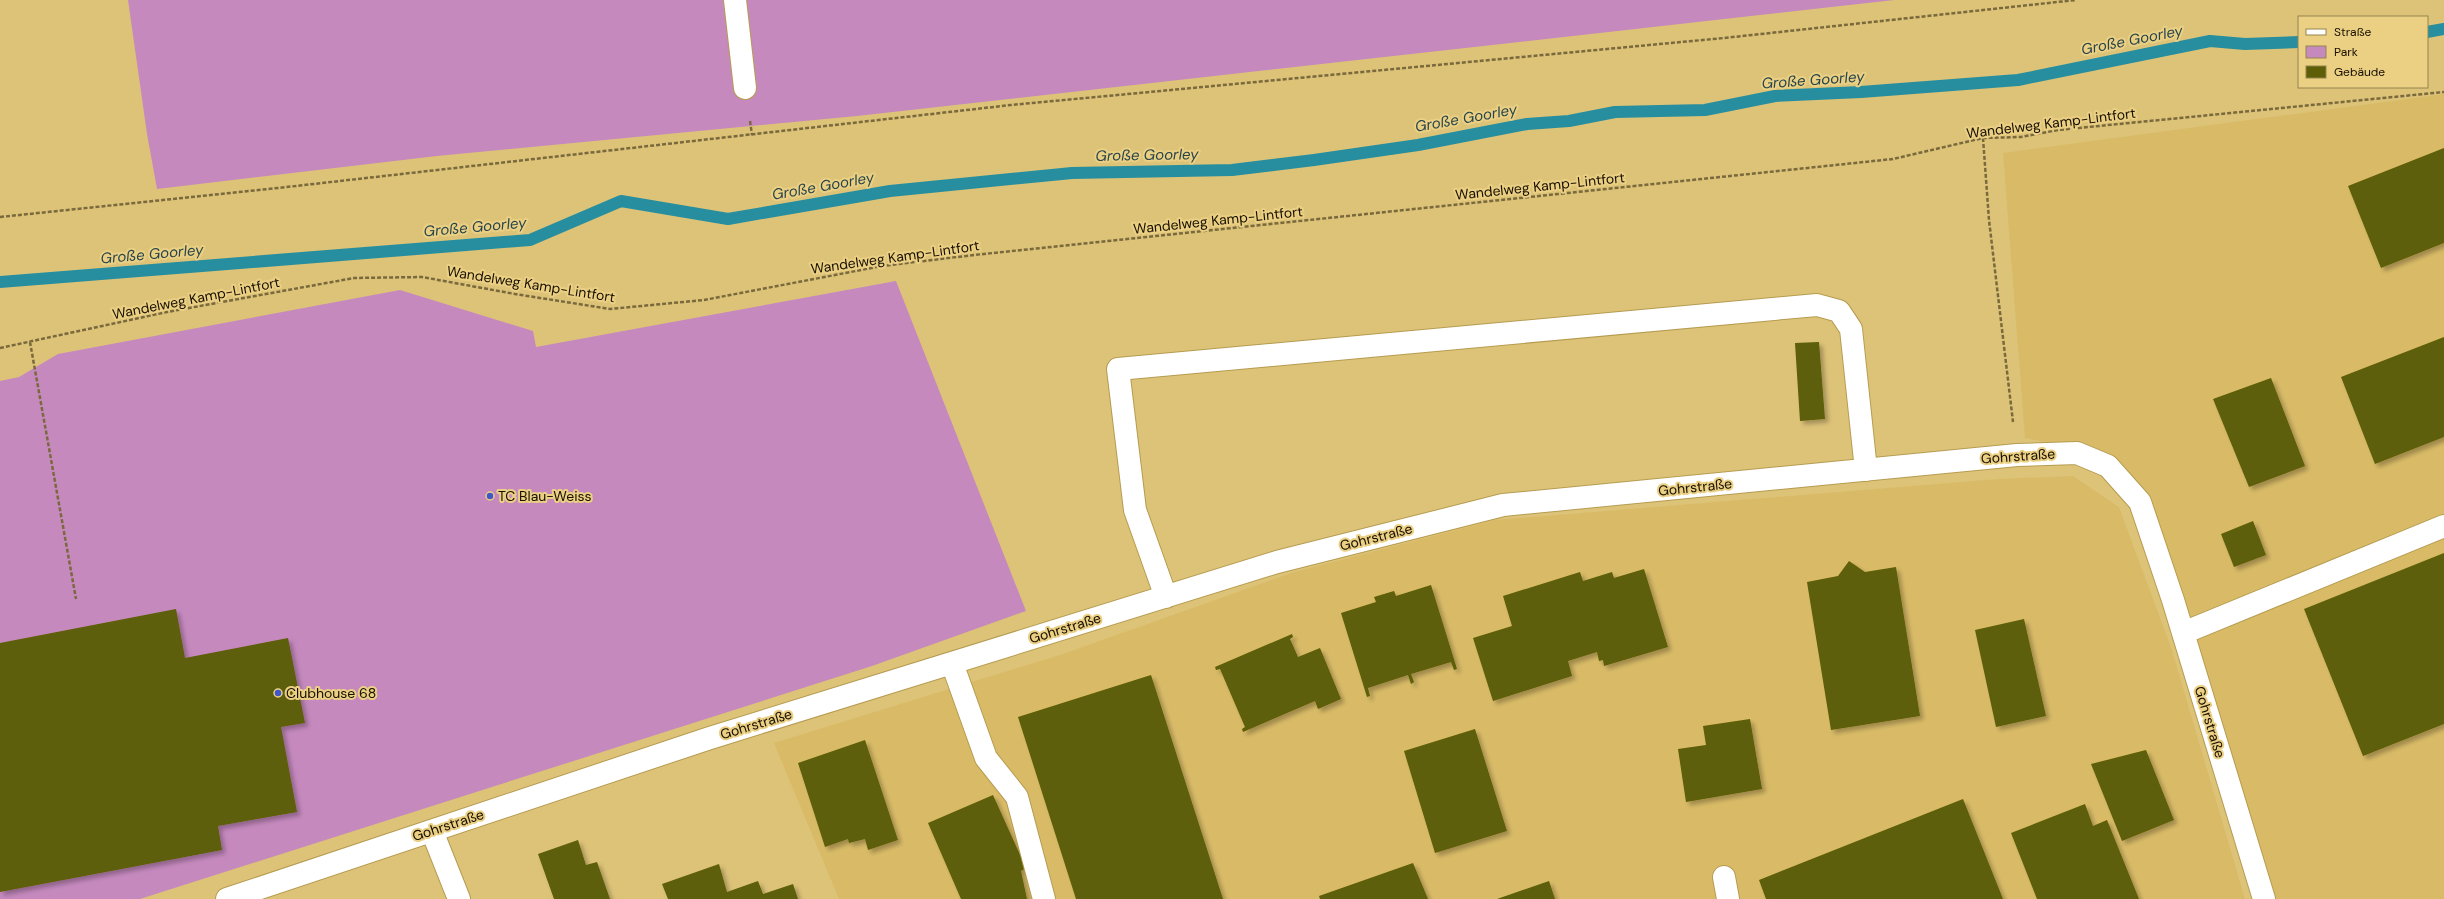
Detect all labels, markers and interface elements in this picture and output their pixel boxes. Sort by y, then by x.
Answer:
legend [2298,16,2428,88]
water label: Große Goorley [2080,20,2185,60]
text: Straße [2334,24,2371,40]
text: Park [2334,44,2358,60]
text: Gebäude [2334,64,2385,80]
water label: Große Goorley [1761,66,1866,94]
water label: Große Goorley [1414,99,1519,137]
street label: Wandelweg Kamp-Lintfort [1965,104,2137,142]
water label: Große Goorley [1095,144,1199,166]
water label: Große Goorley [771,167,876,205]
street label: Wandelweg Kamp-Lintfort [1454,168,1626,204]
street label: Wandelweg Kamp-Lintfort [1132,202,1304,238]
water label: Große Goorley [423,212,528,241]
street label: Wandelweg Kamp-Lintfort [809,236,981,278]
water label: Große Goorley [100,239,205,268]
street label: Wandelweg Kamp-Lintfort [446,262,616,306]
street label: Wandelweg Kamp-Lintfort [111,273,281,323]
street label: Gohrstraße [1980,444,2056,468]
street label: Gohrstraße [1657,474,1733,500]
place label: TC Blau-Weiss [498,487,592,505]
marker: TC Blau-Weiss [485,491,495,501]
street label: Gohrstraße [1338,519,1414,555]
street label: Gohrstraße [1027,609,1103,647]
place label: Clubhouse 68 [286,684,376,702]
street label: Gohrstraße [2191,684,2229,760]
marker: Clubhouse 68 [273,688,283,698]
street label: Gohrstraße [718,705,794,743]
street label: Gohrstraße [410,805,486,845]

